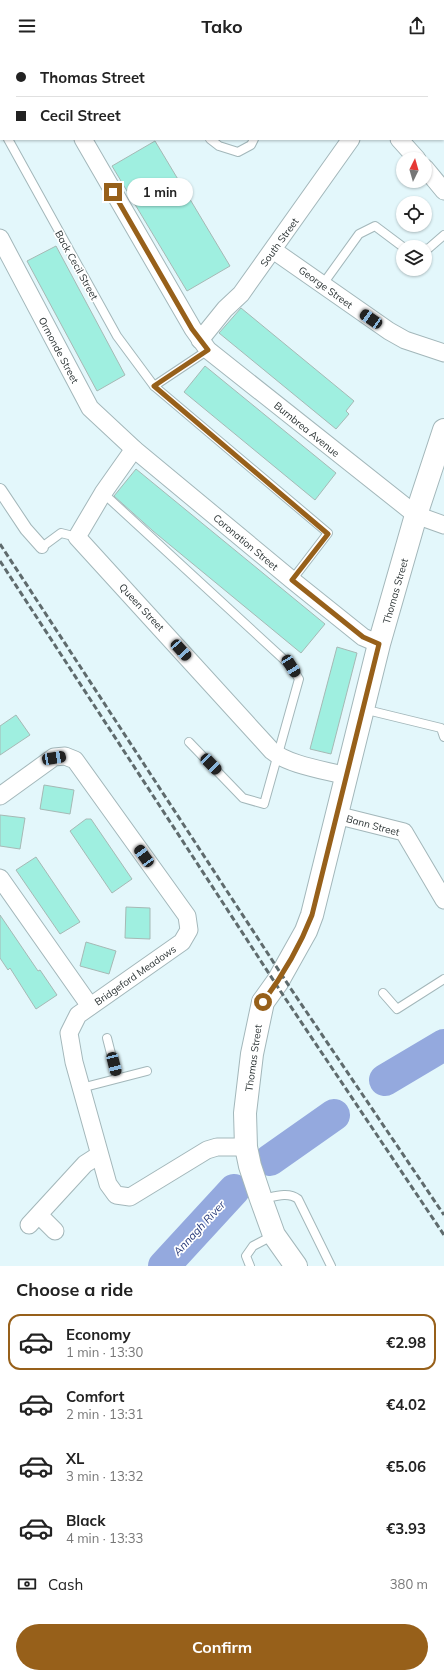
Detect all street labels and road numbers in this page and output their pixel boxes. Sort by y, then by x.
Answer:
street label: South Street [257,215,302,269]
street label: Back Cecil Street [52,228,101,303]
street label: George Street [296,263,356,312]
street label: Ormonde Street [36,315,82,386]
street label: Burnbrea Avenue [271,399,342,460]
street label: Coronation Street [210,511,281,574]
street label: Thomas Street [380,556,411,625]
street label: Queen Street [116,581,167,634]
street label: Bann Street [345,812,401,839]
street label: Bridgeford Meadows [92,942,179,1008]
street label: Thomas Street [242,1023,265,1092]

